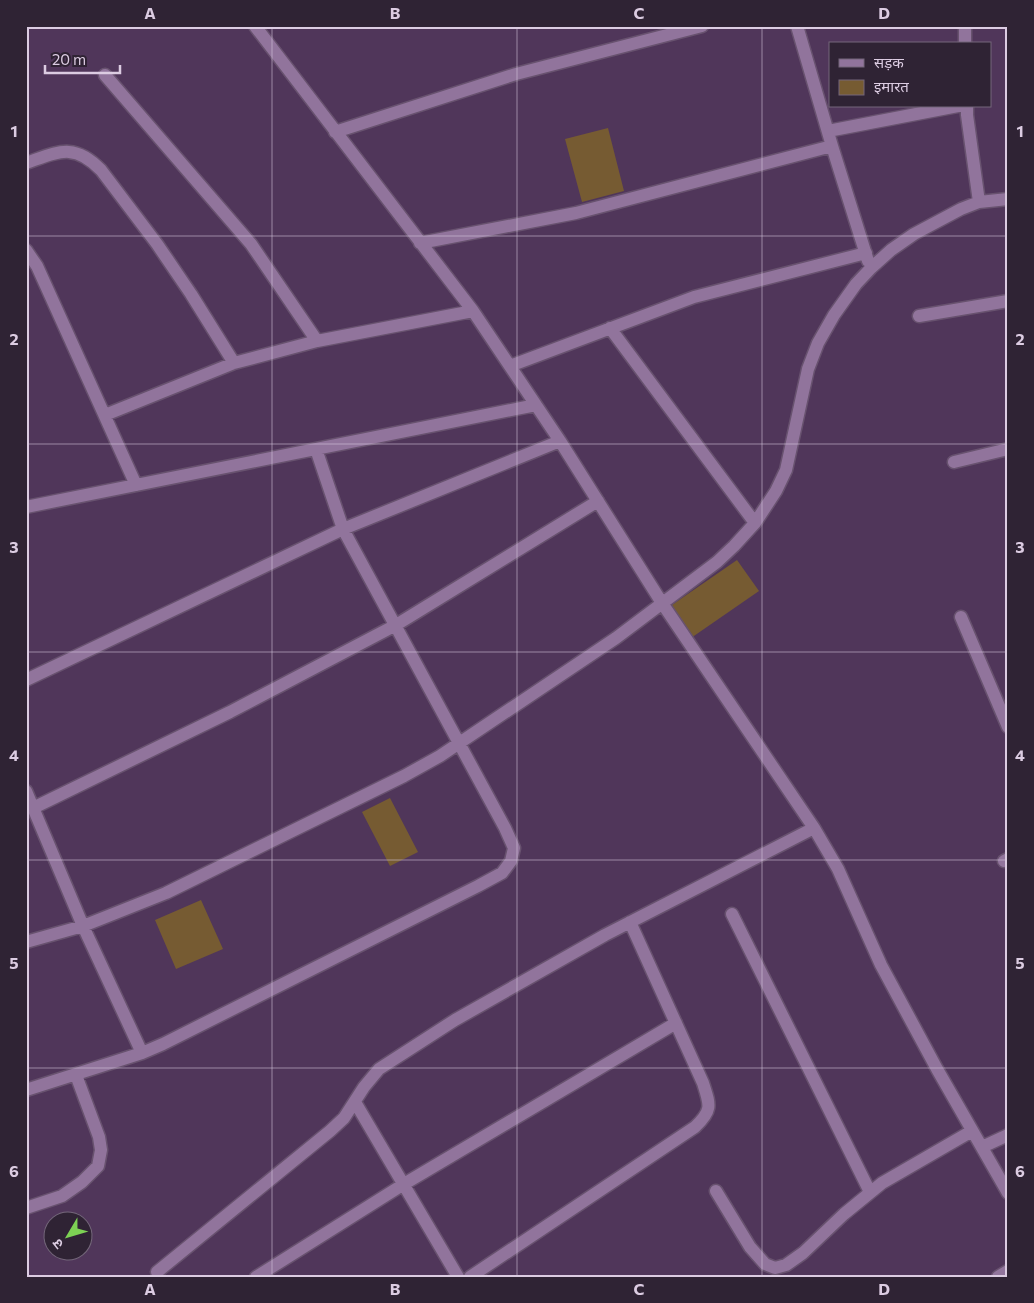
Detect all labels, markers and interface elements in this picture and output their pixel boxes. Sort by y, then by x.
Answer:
text: A [144,3,156,22]
text: B [390,3,401,22]
text: C [634,3,645,22]
text: D [878,3,890,22]
scale bar [45,42,120,74]
legend [829,42,992,108]
text: 20 m [52,50,86,68]
text: सड़क [874,53,904,71]
text: इमारत [874,77,909,95]
text: 1 [10,121,18,140]
text: 1 [1016,121,1024,140]
text: 2 [9,329,19,348]
text: 2 [1015,329,1025,348]
text: 3 [9,537,19,556]
text: 3 [1015,537,1025,556]
text: 4 [9,745,19,764]
text: 4 [1015,745,1025,764]
text: 5 [9,953,19,972]
text: 5 [1015,953,1025,972]
text: 6 [9,1161,19,1180]
text: 6 [1015,1161,1025,1180]
north arrow [42,1210,92,1260]
text: उ [48,1235,67,1253]
text: A [144,1279,156,1298]
text: B [390,1279,401,1298]
text: C [634,1279,645,1298]
text: D [878,1279,890,1298]

